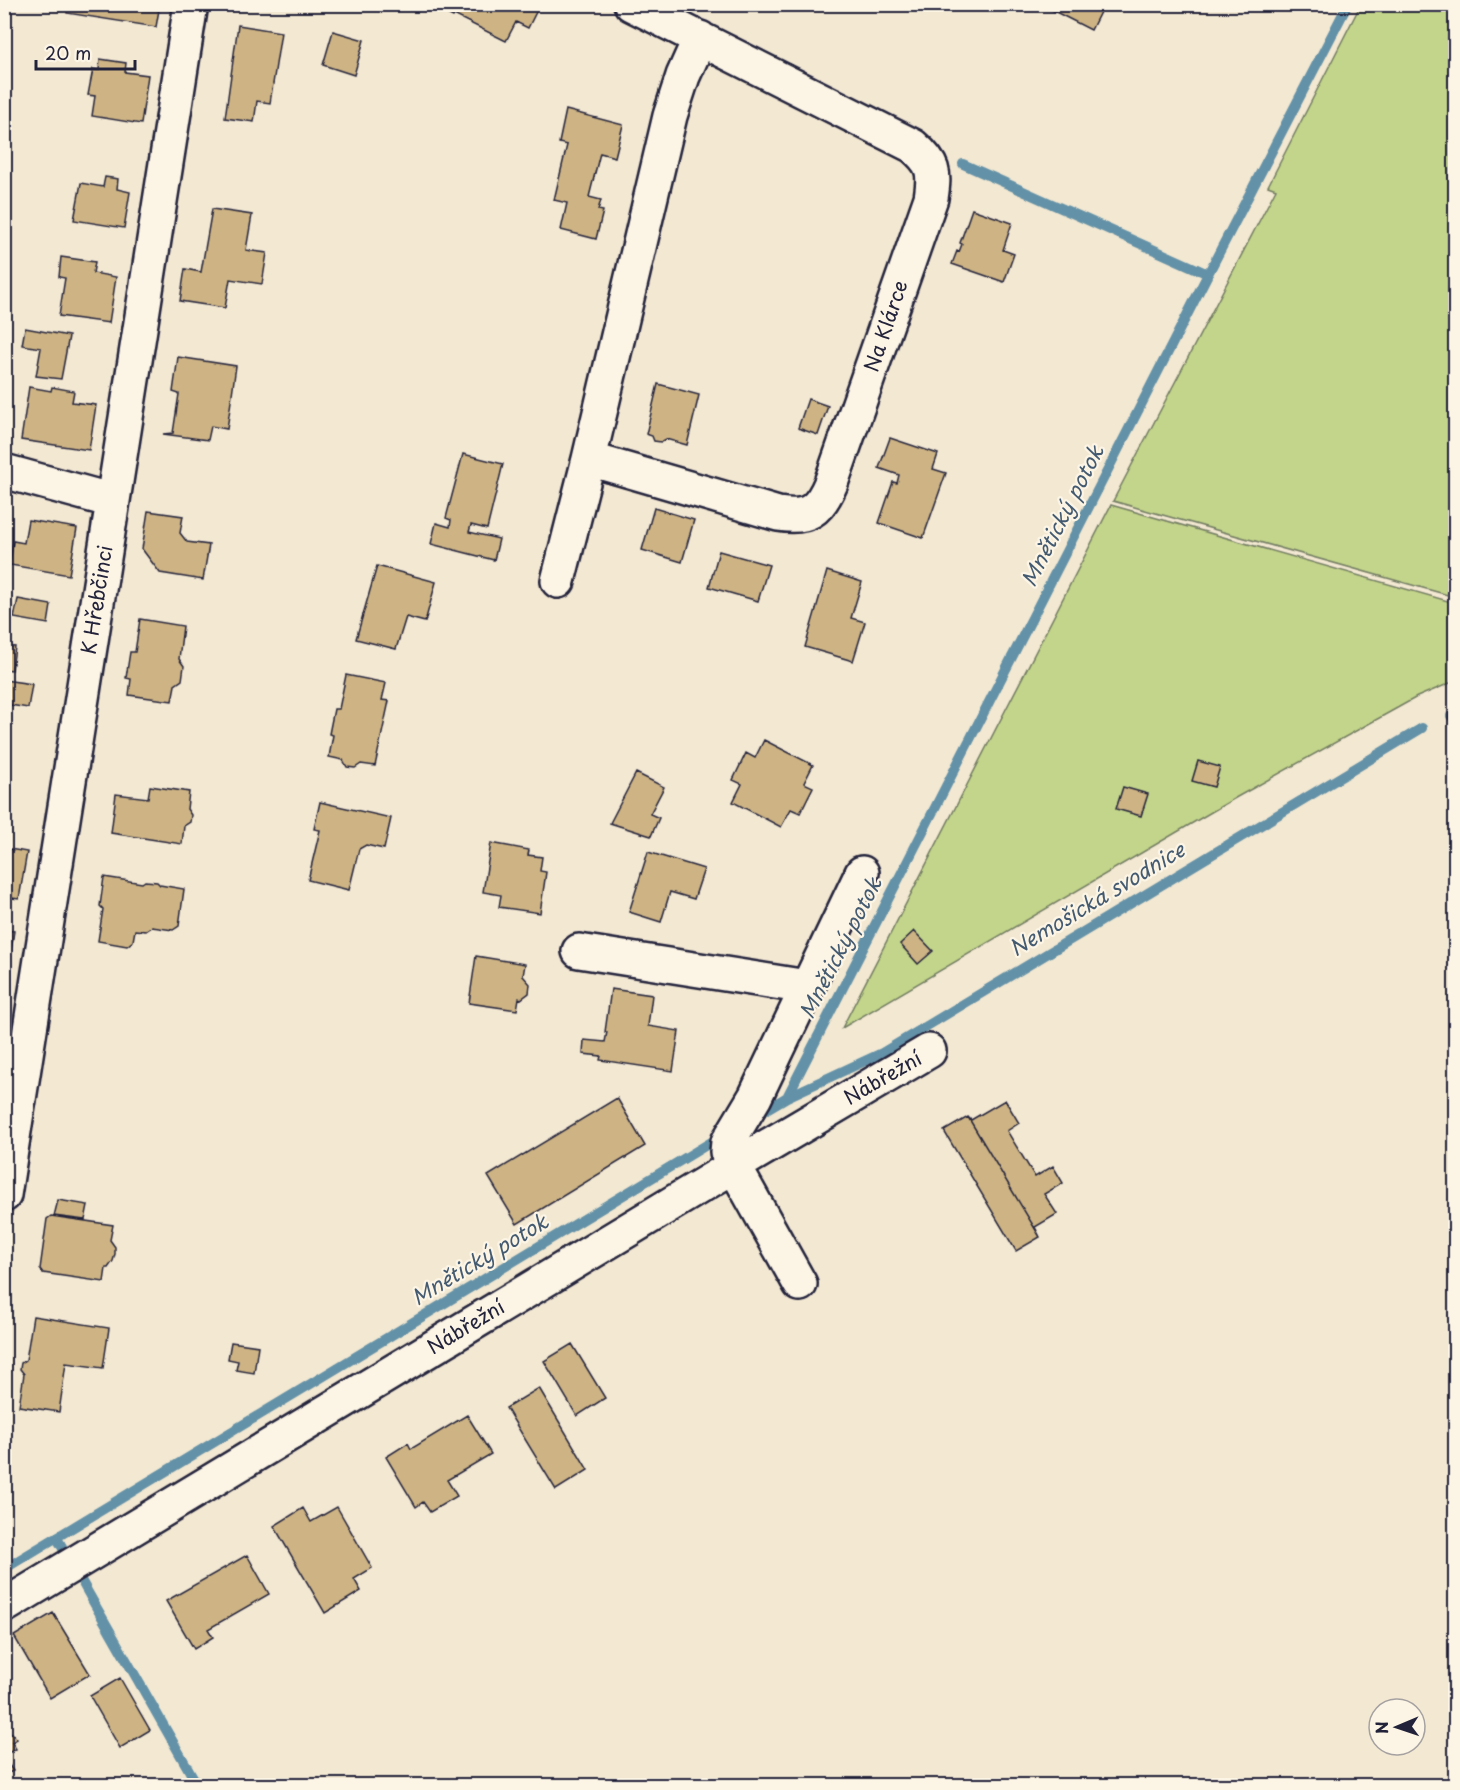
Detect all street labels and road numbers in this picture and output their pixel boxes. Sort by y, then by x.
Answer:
street label: Na Klárce [855,276,915,375]
street label: K Hřebčinci [73,543,119,657]
street label: Nábřežní [838,1043,927,1112]
street label: Nábřežní [421,1291,510,1361]

